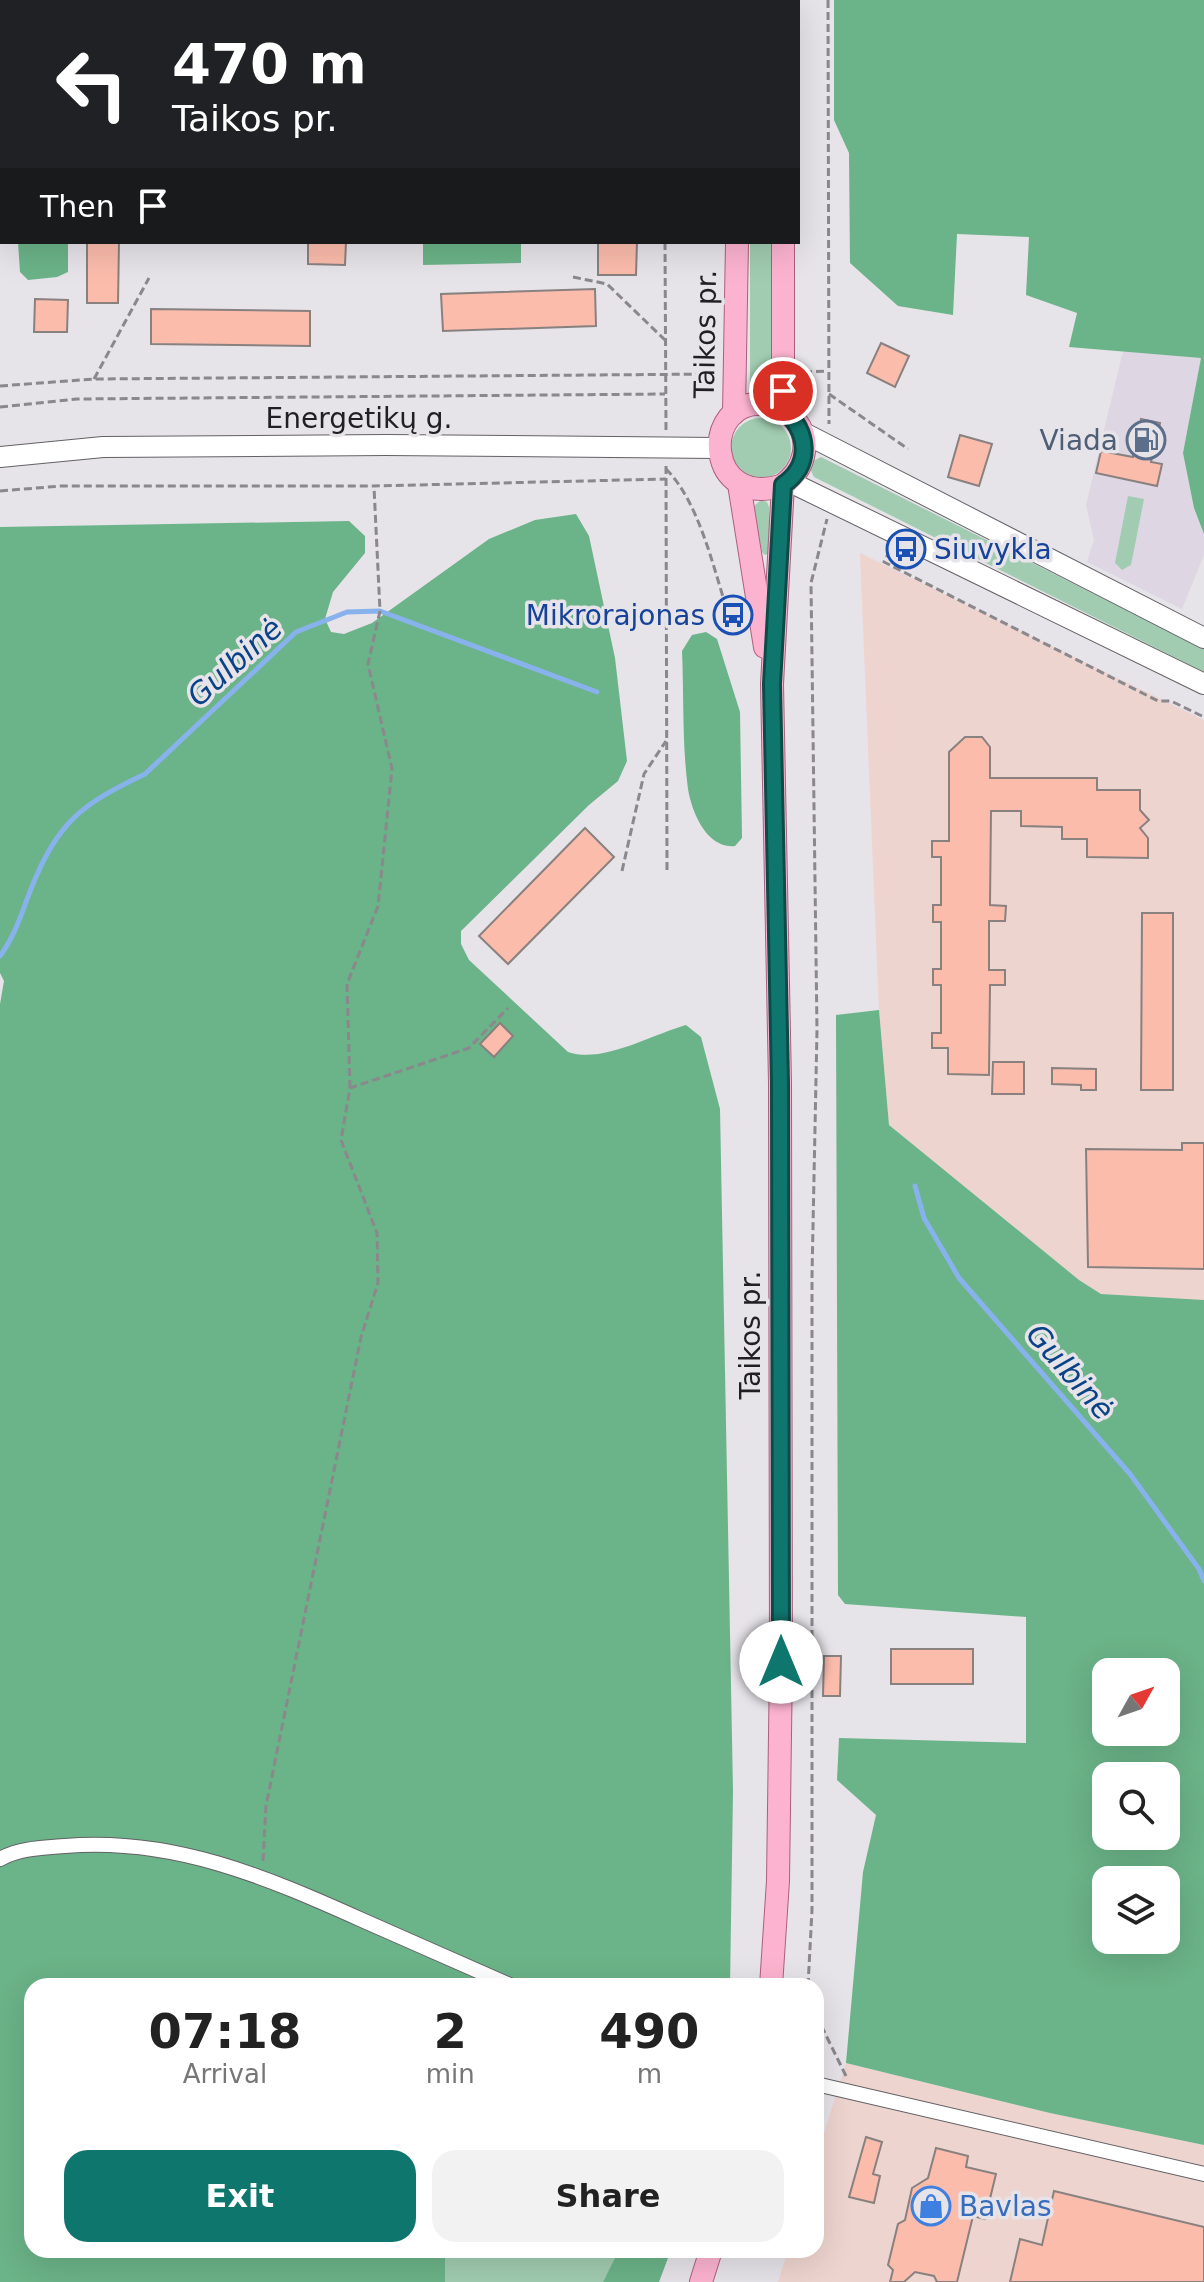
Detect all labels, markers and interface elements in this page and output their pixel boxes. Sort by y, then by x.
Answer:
text: 470 m [172,31,367,96]
icon: left [40,32,144,136]
text: Taikos pr. [172,98,338,139]
icon: arrive [131,184,175,228]
text: Then [40,189,115,224]
street label: Taikos pr. [688,269,723,400]
pin [749,357,817,425]
icon: arrive [761,369,805,413]
street label: Energetikų g. [266,402,452,435]
fuel station icon: Viada [1125,419,1167,461]
place label: Viada [1040,424,1118,457]
bus stop icon: Siuvykla [885,528,927,570]
place label: Siuvykla [934,533,1052,566]
bus stop icon: Mikrorajonas [712,594,754,636]
place label: Mikrorajonas [526,599,705,632]
water label: Gulbinė [180,610,289,713]
street label: Taikos pr. [734,1271,767,1400]
water label: Gulbinė [1019,1317,1121,1427]
position arrow [739,1620,823,1704]
north arrow [1092,1658,1180,1746]
map controls [1092,1658,1180,1954]
button: search [1092,1762,1180,1850]
button: layers [1092,1866,1180,1954]
text: 07:18 [148,2003,301,2059]
text: 2 [434,2003,467,2059]
text: 490 [599,2003,699,2059]
text: Arrival [183,2059,267,2089]
text: min [426,2059,475,2089]
text: m [637,2059,662,2089]
button: Exit [64,2150,416,2242]
button: Share [432,2150,784,2242]
shop icon: Bavlas [910,2185,952,2227]
place label: Bavlas [959,2190,1051,2223]

